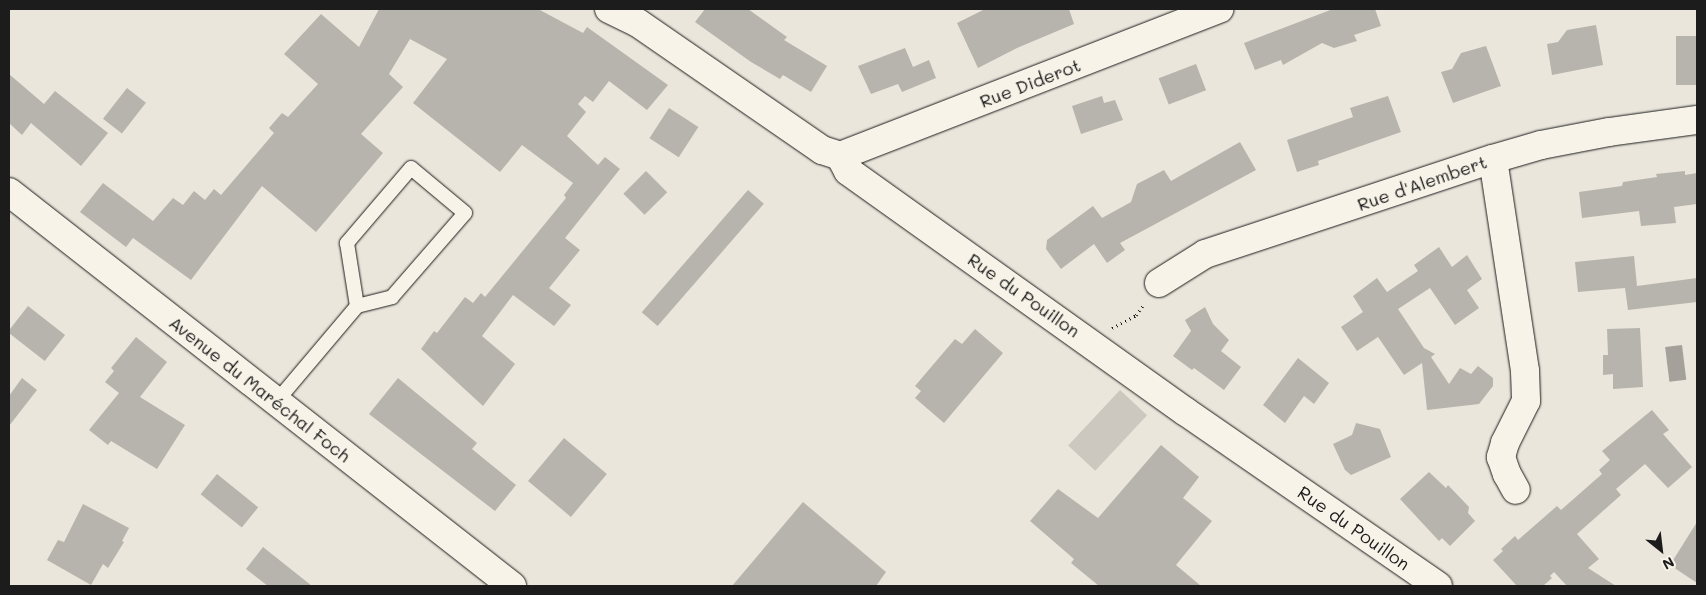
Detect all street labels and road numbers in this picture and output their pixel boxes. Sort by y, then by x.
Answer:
street label: Rue Diderot [976,54,1084,112]
street label: Rue d'Alembert [1354,151,1490,215]
street label: Rue du Pouillon [964,248,1084,342]
street label: Avenue du Maréchal Foch [165,311,355,467]
street label: Rue du Pouillon [1294,481,1414,575]

